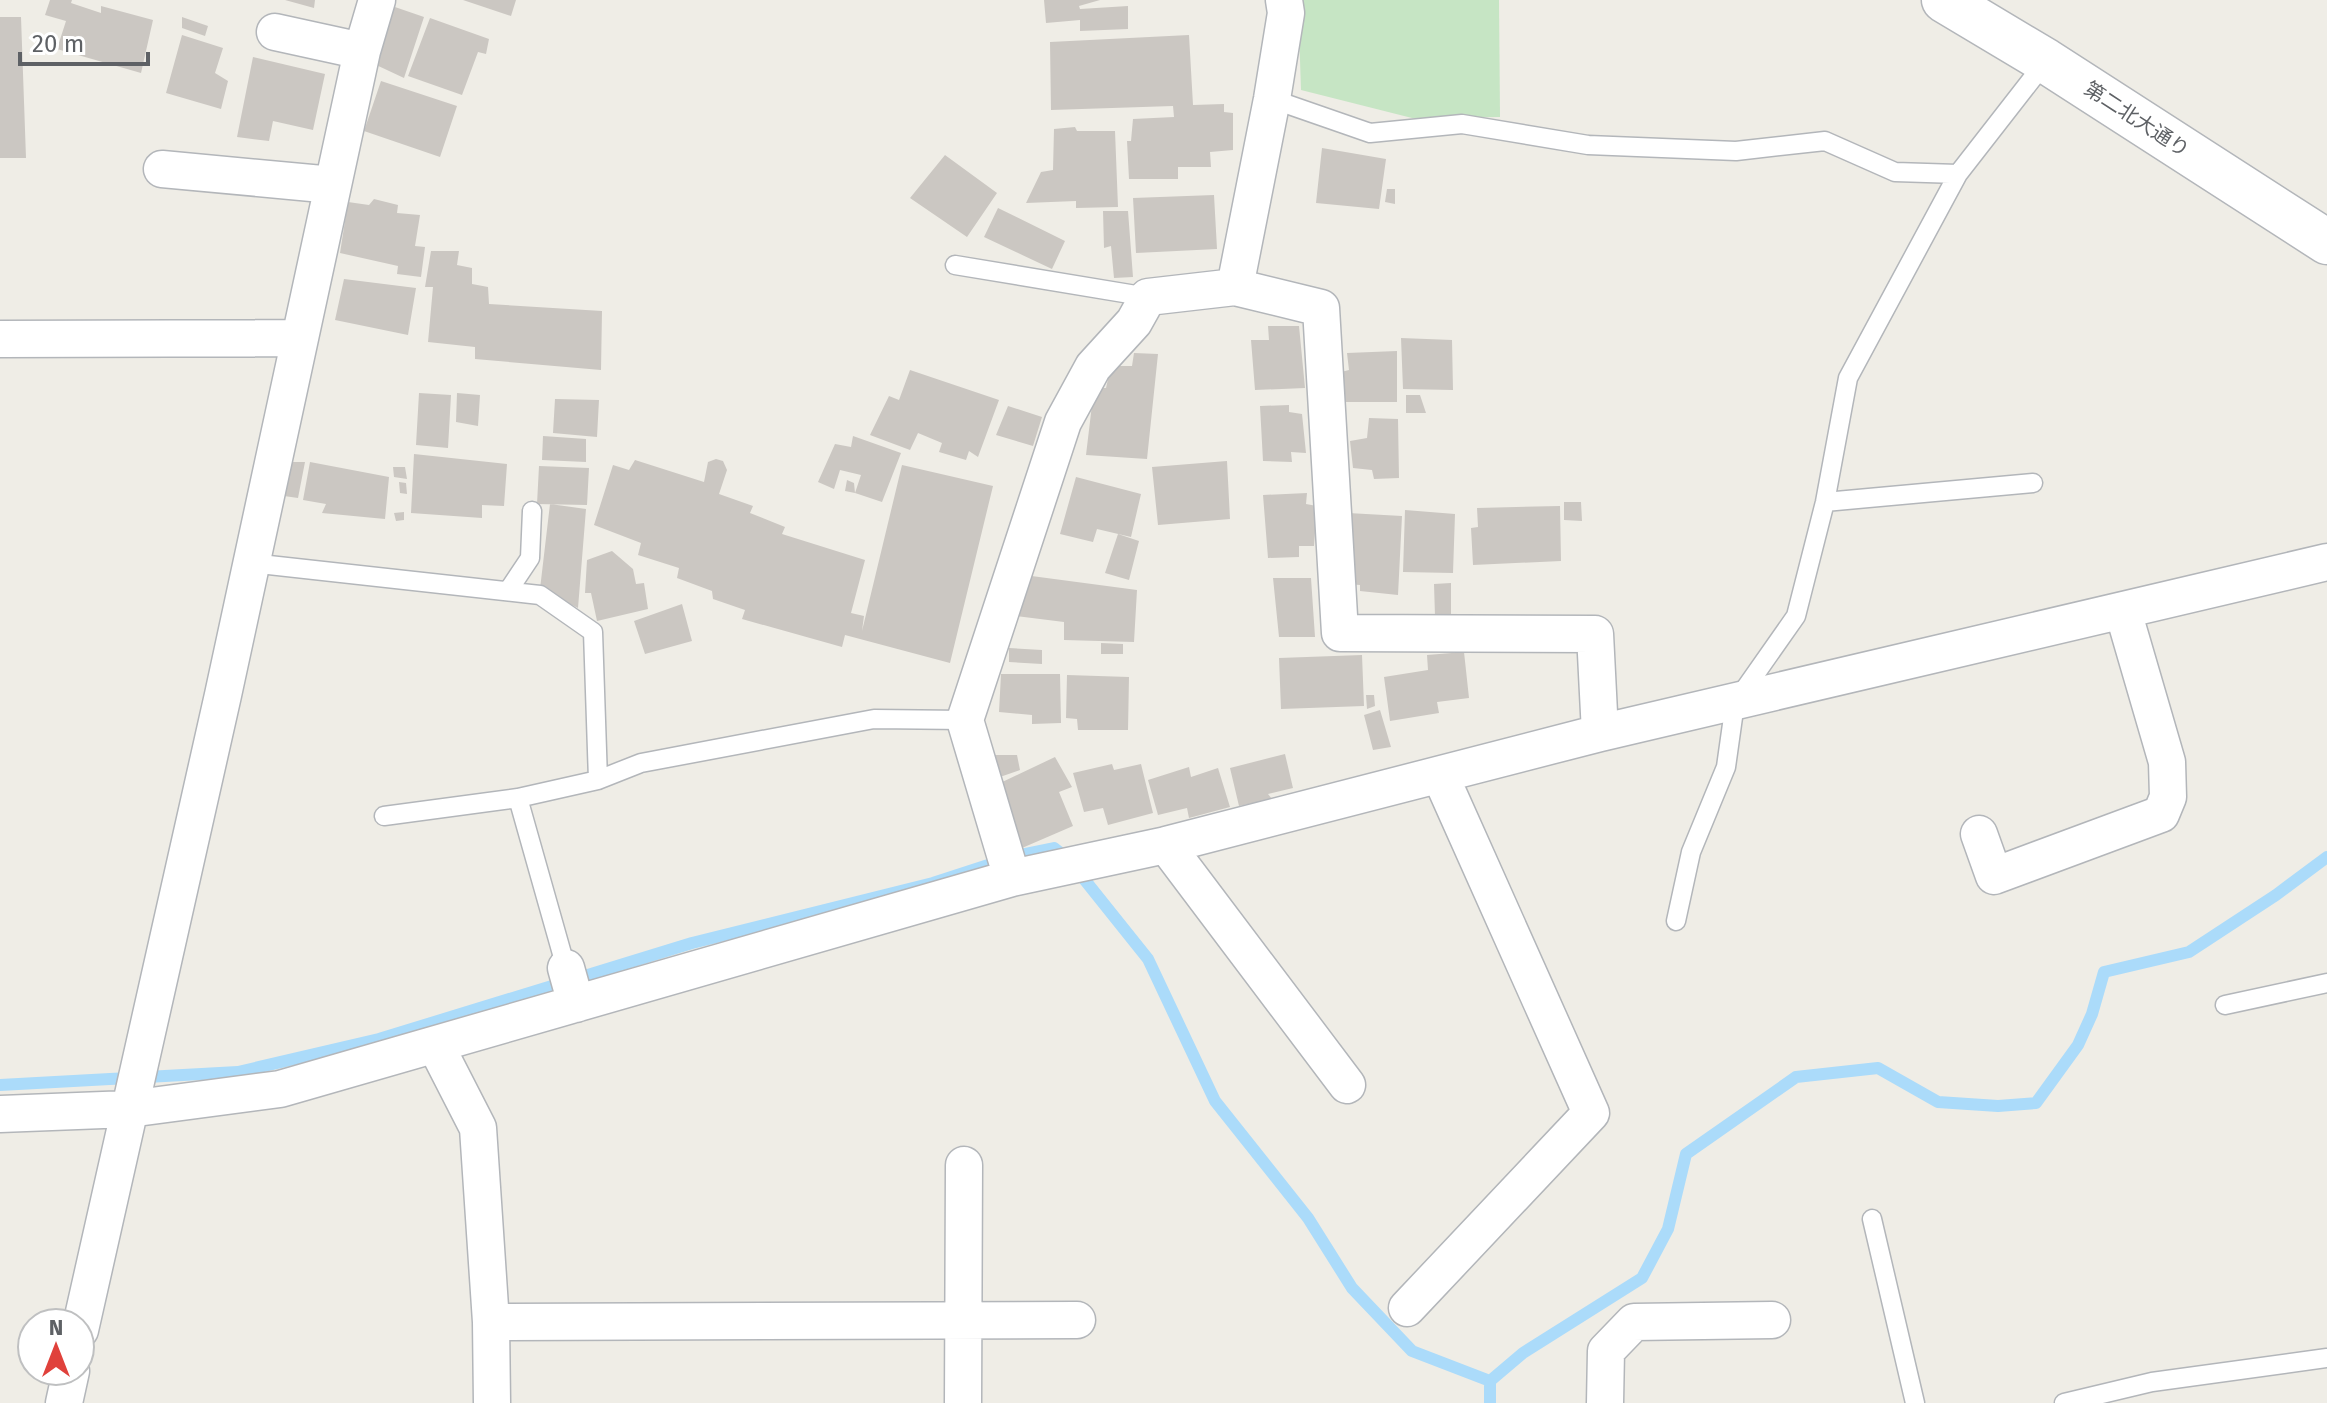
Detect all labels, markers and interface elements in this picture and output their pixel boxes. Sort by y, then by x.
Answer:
scale bar [20,16,148,66]
text: 20 m [32,30,84,58]
street label: 第二北大通り [2080,76,2194,162]
north arrow [16,1307,96,1387]
text: N [49,1314,63,1341]

